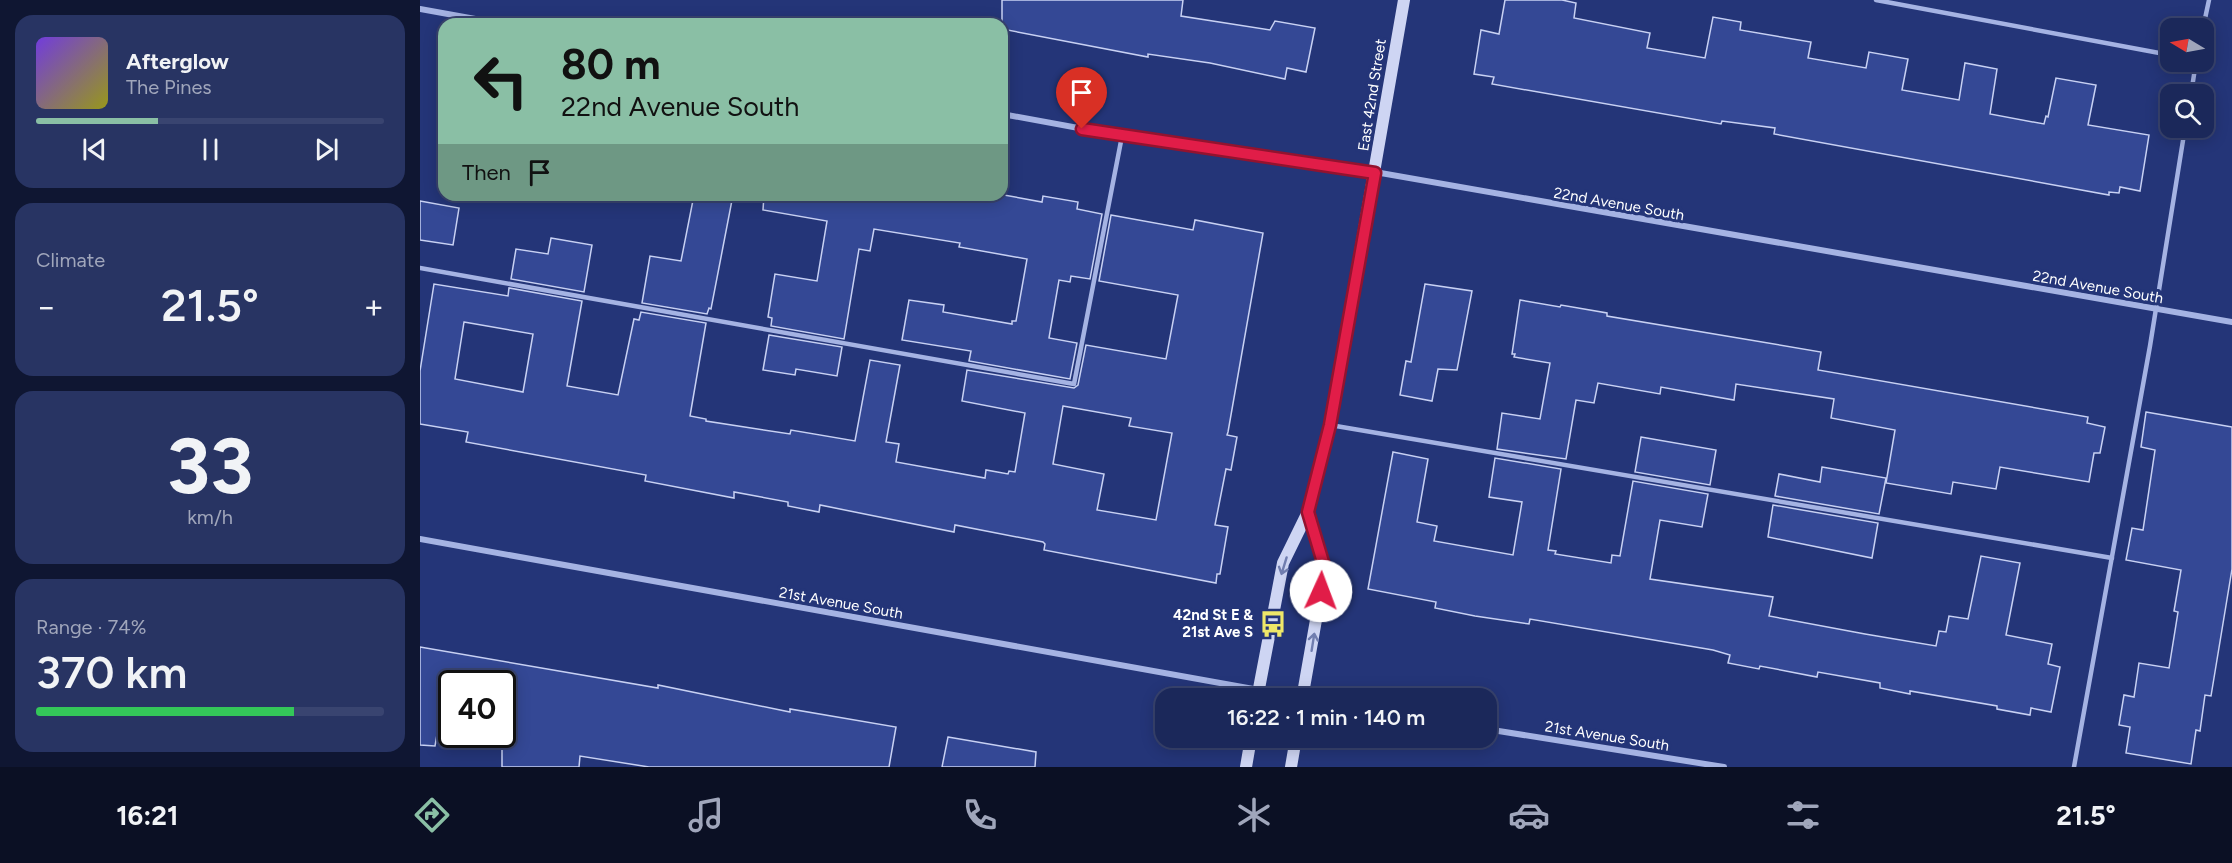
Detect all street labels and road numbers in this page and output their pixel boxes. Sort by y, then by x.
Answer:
street label: East 42nd Street [1354,37,1390,152]
street label: 22nd Avenue South [1552,184,1686,224]
street label: 22nd Avenue South [2031,267,2165,307]
street label: 21st Avenue South [778,583,904,623]
street label: 21st Avenue South [1544,717,1670,755]

